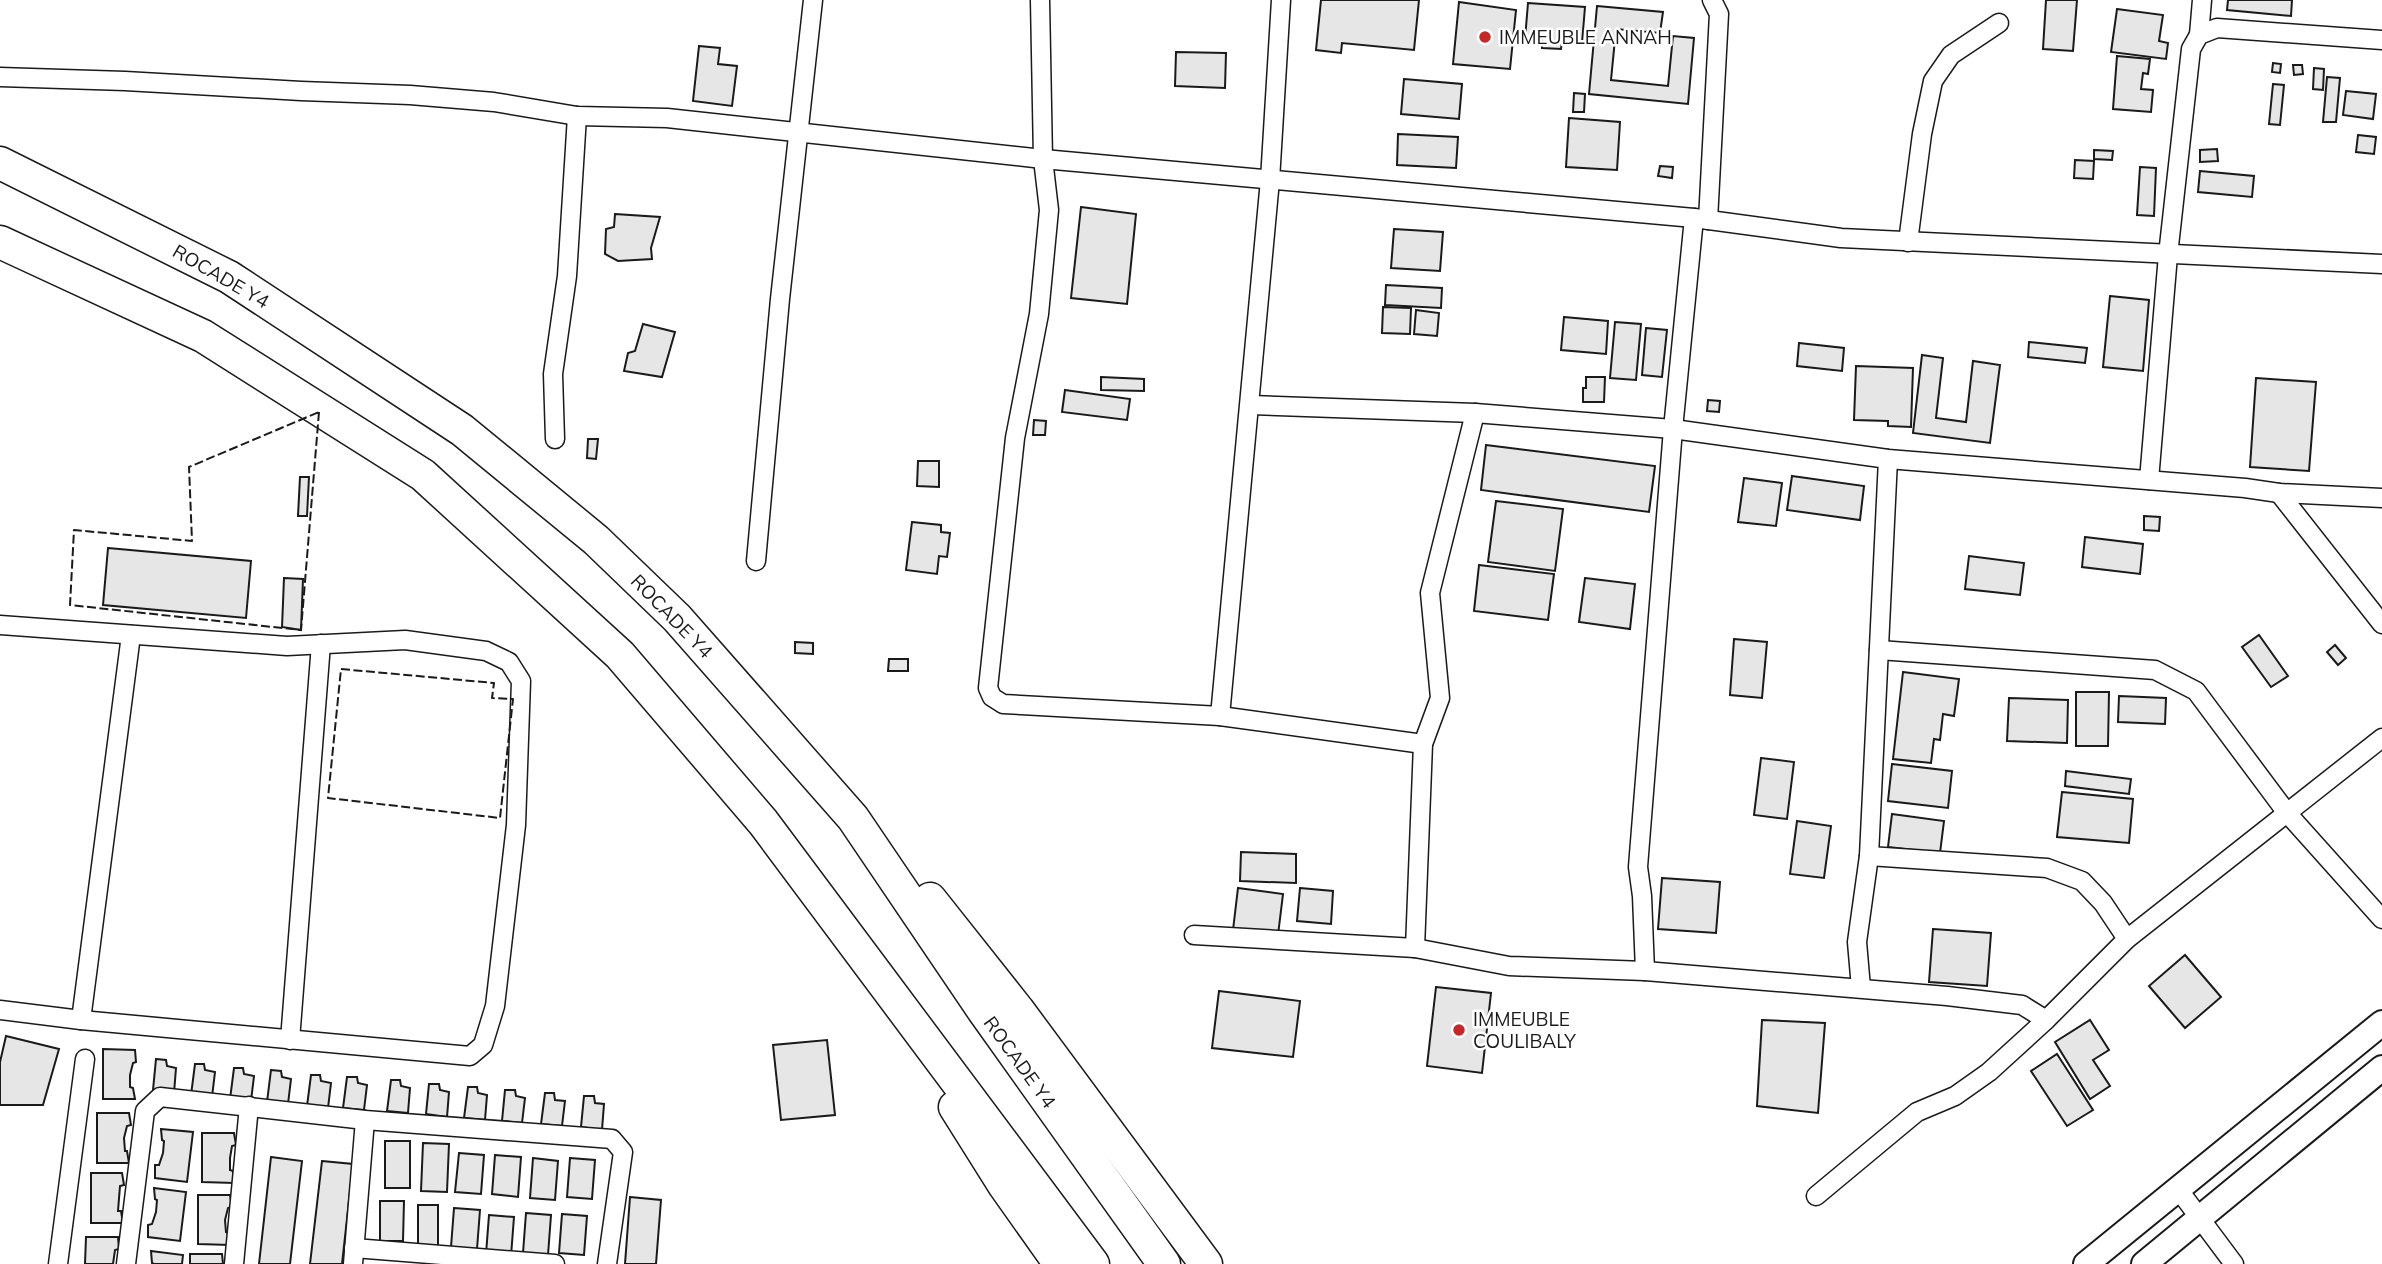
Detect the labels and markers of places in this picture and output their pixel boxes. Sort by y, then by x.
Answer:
place label: IMMEUBLE ANNAH [1499,25,1672,49]
marker: IMMEUBLE ANNAH [1477,29,1493,45]
place label: IMMEUBLE COULIBALY [1473,1007,1576,1053]
marker: IMMEUBLE COULIBALY [1451,1022,1467,1038]

